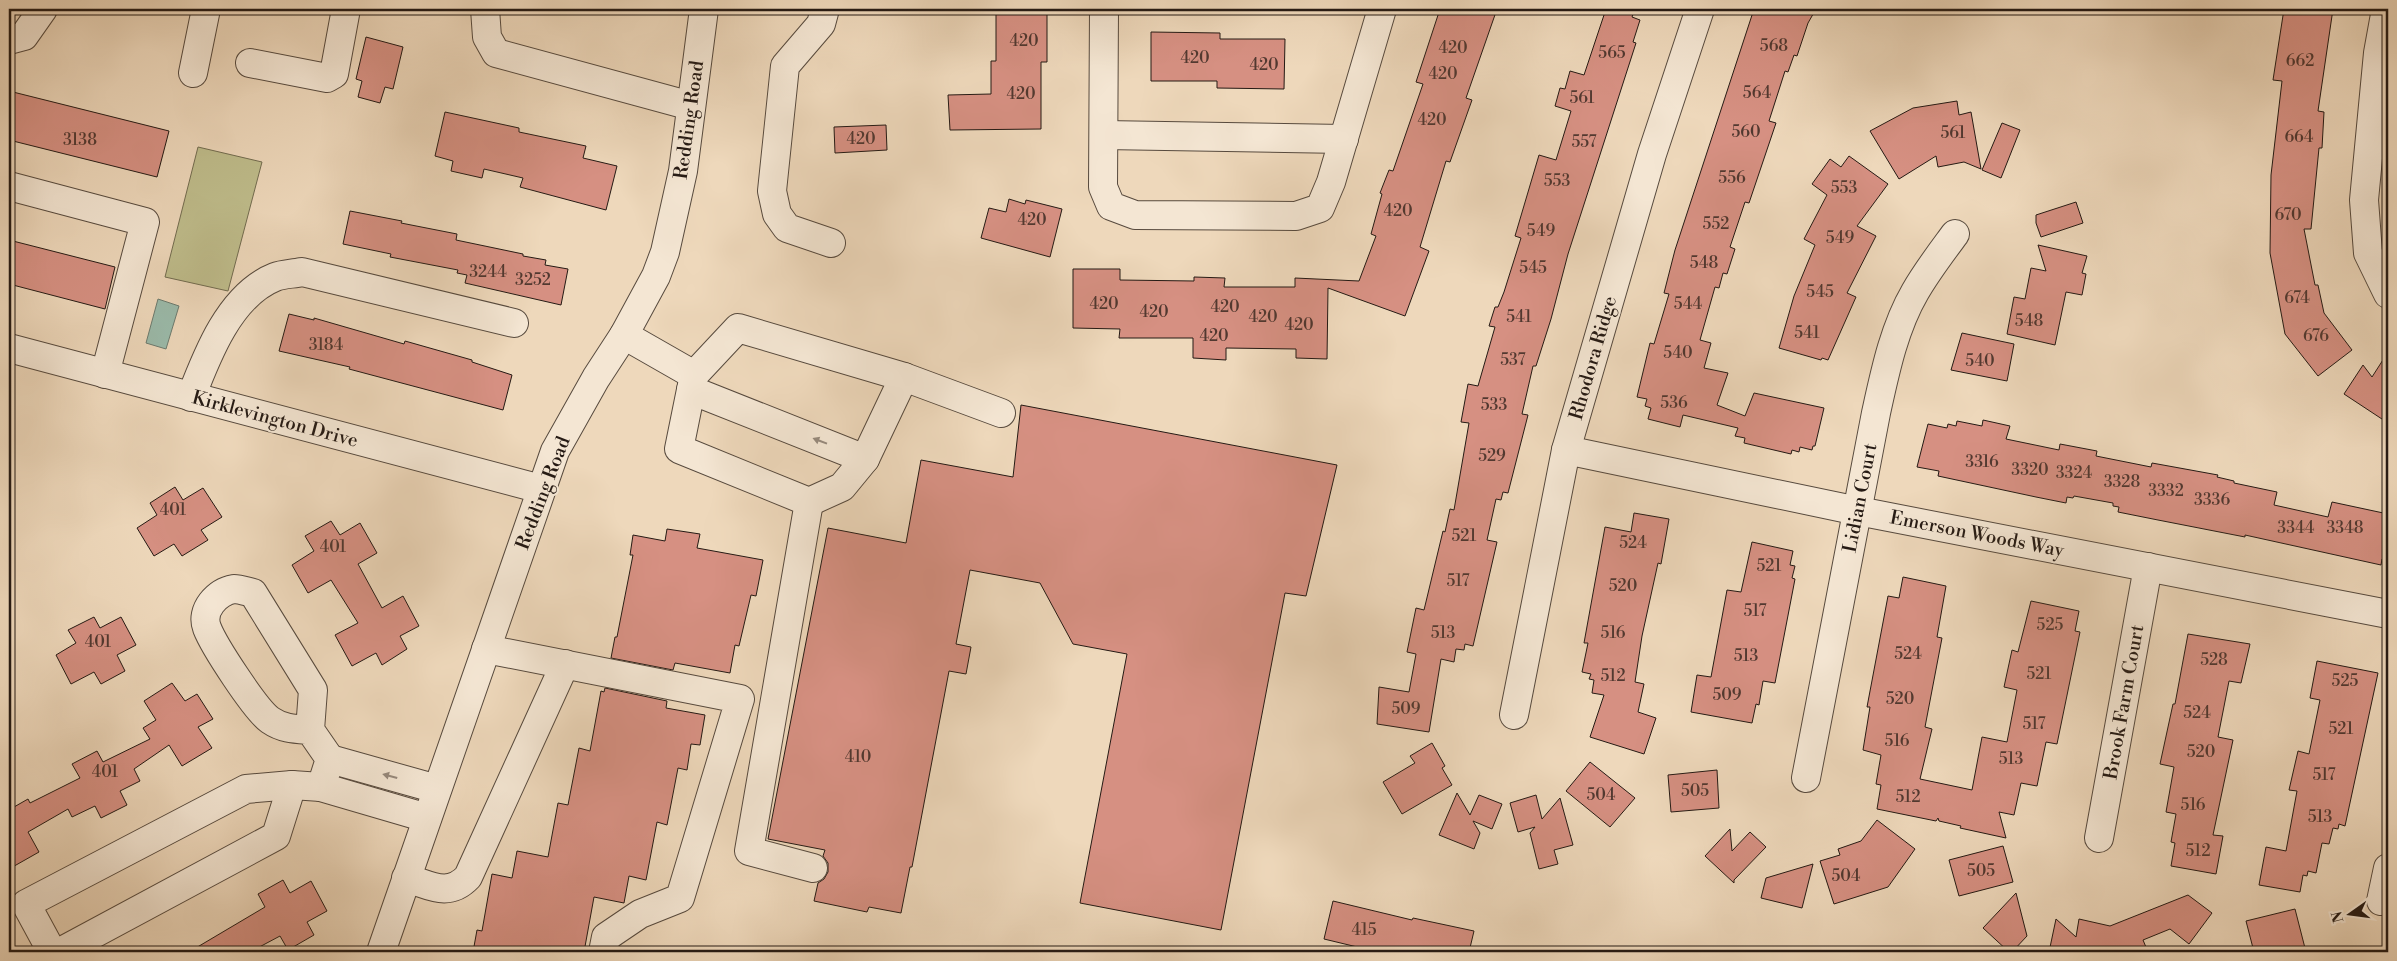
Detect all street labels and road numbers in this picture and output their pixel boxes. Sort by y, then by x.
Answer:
street label: Redding Road [669,59,709,181]
street label: Rhodora Ridge [1564,293,1622,423]
street label: Kirklevington Drive [189,385,361,453]
street label: Redding Road [510,433,576,553]
street label: Lidian Court [1838,441,1882,555]
street label: Emerson Woods Way [1888,505,2067,563]
street label: Brook Farm Court [2098,623,2149,782]

